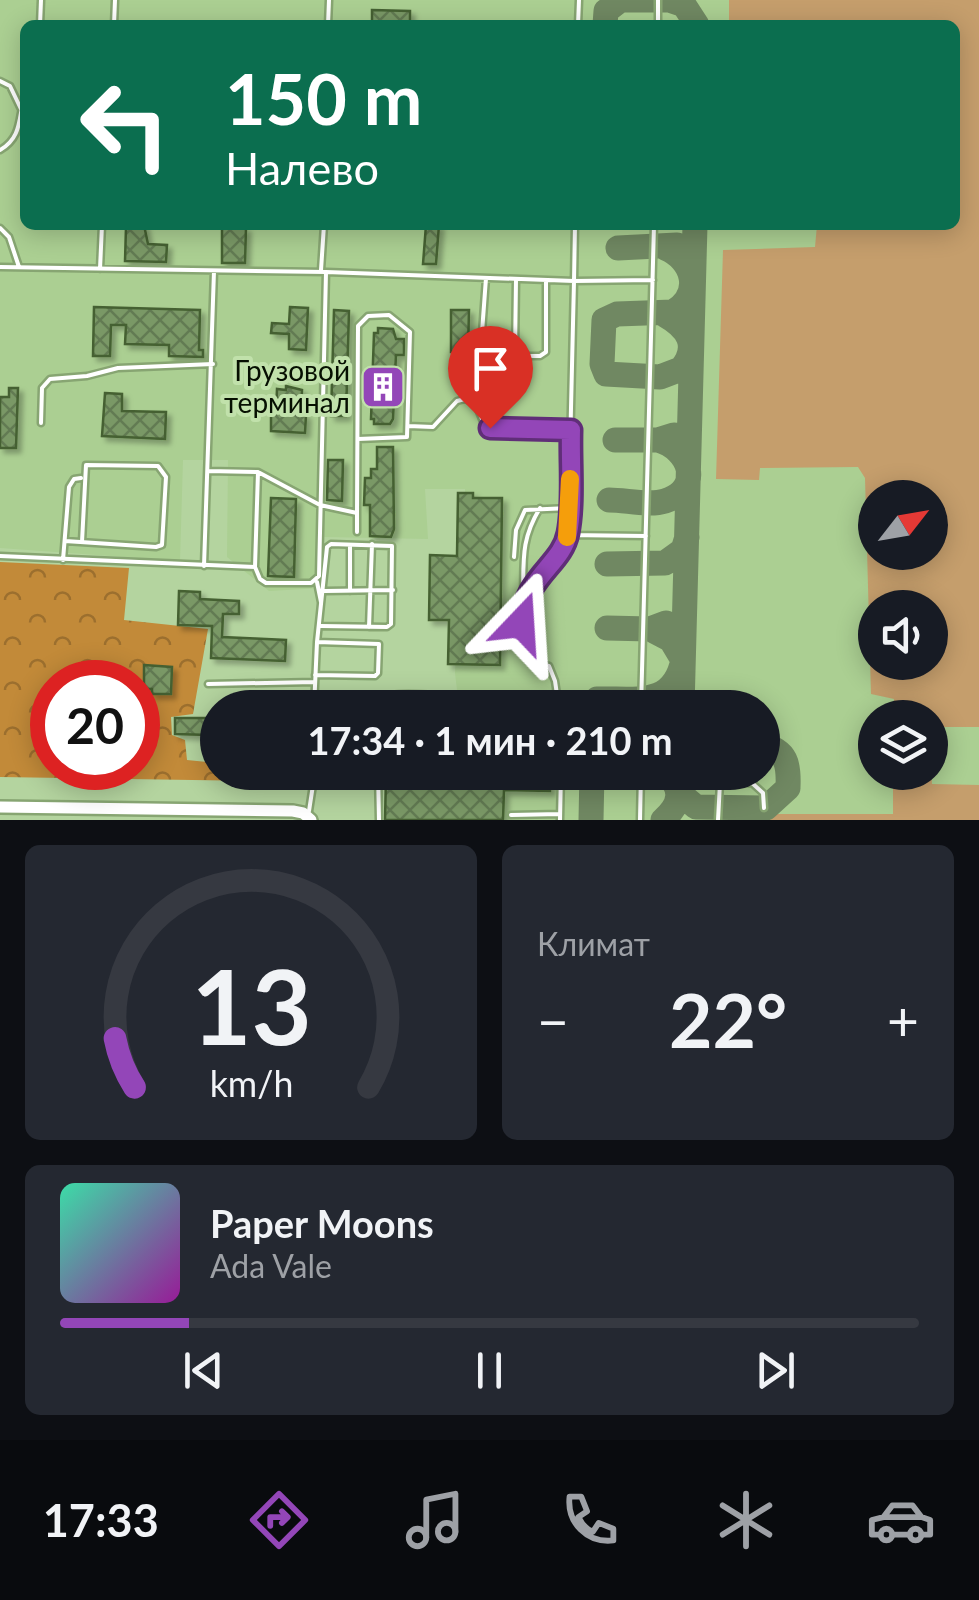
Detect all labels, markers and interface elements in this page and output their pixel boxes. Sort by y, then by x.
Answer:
text: 150 m [225,56,422,140]
icon: left [60,60,190,190]
text: Налево [225,141,379,195]
pin [448,326,533,429]
icon: arrive [463,341,518,396]
place label: Грузовой терминал [224,353,350,419]
building icon: Грузовой терминал [360,364,406,410]
north arrow [858,480,948,570]
map controls [858,480,948,790]
position arrow [469,571,573,675]
button: sound [858,590,948,680]
speed limit sign: 20 [30,660,160,790]
button: layers [858,700,948,790]
text: 17:34 · 1 мин · 210 m [307,717,673,763]
text: Климат [537,924,650,963]
text: 13 [191,942,311,1067]
text: 22° [669,974,787,1064]
text: − [537,987,569,1053]
text: + [887,987,919,1053]
text: km/h [209,1062,293,1105]
text: Paper Moons [210,1200,434,1246]
text: Ada Vale [210,1246,332,1285]
icon: previous [176,1343,231,1398]
icon: pause [462,1343,517,1398]
icon: next [748,1343,803,1398]
icon: directions [244,1485,314,1555]
icon: music [400,1485,470,1555]
icon: phone [555,1485,625,1555]
icon: climate [711,1485,781,1555]
icon: car [866,1485,936,1555]
text: 17:33 [43,1493,159,1547]

